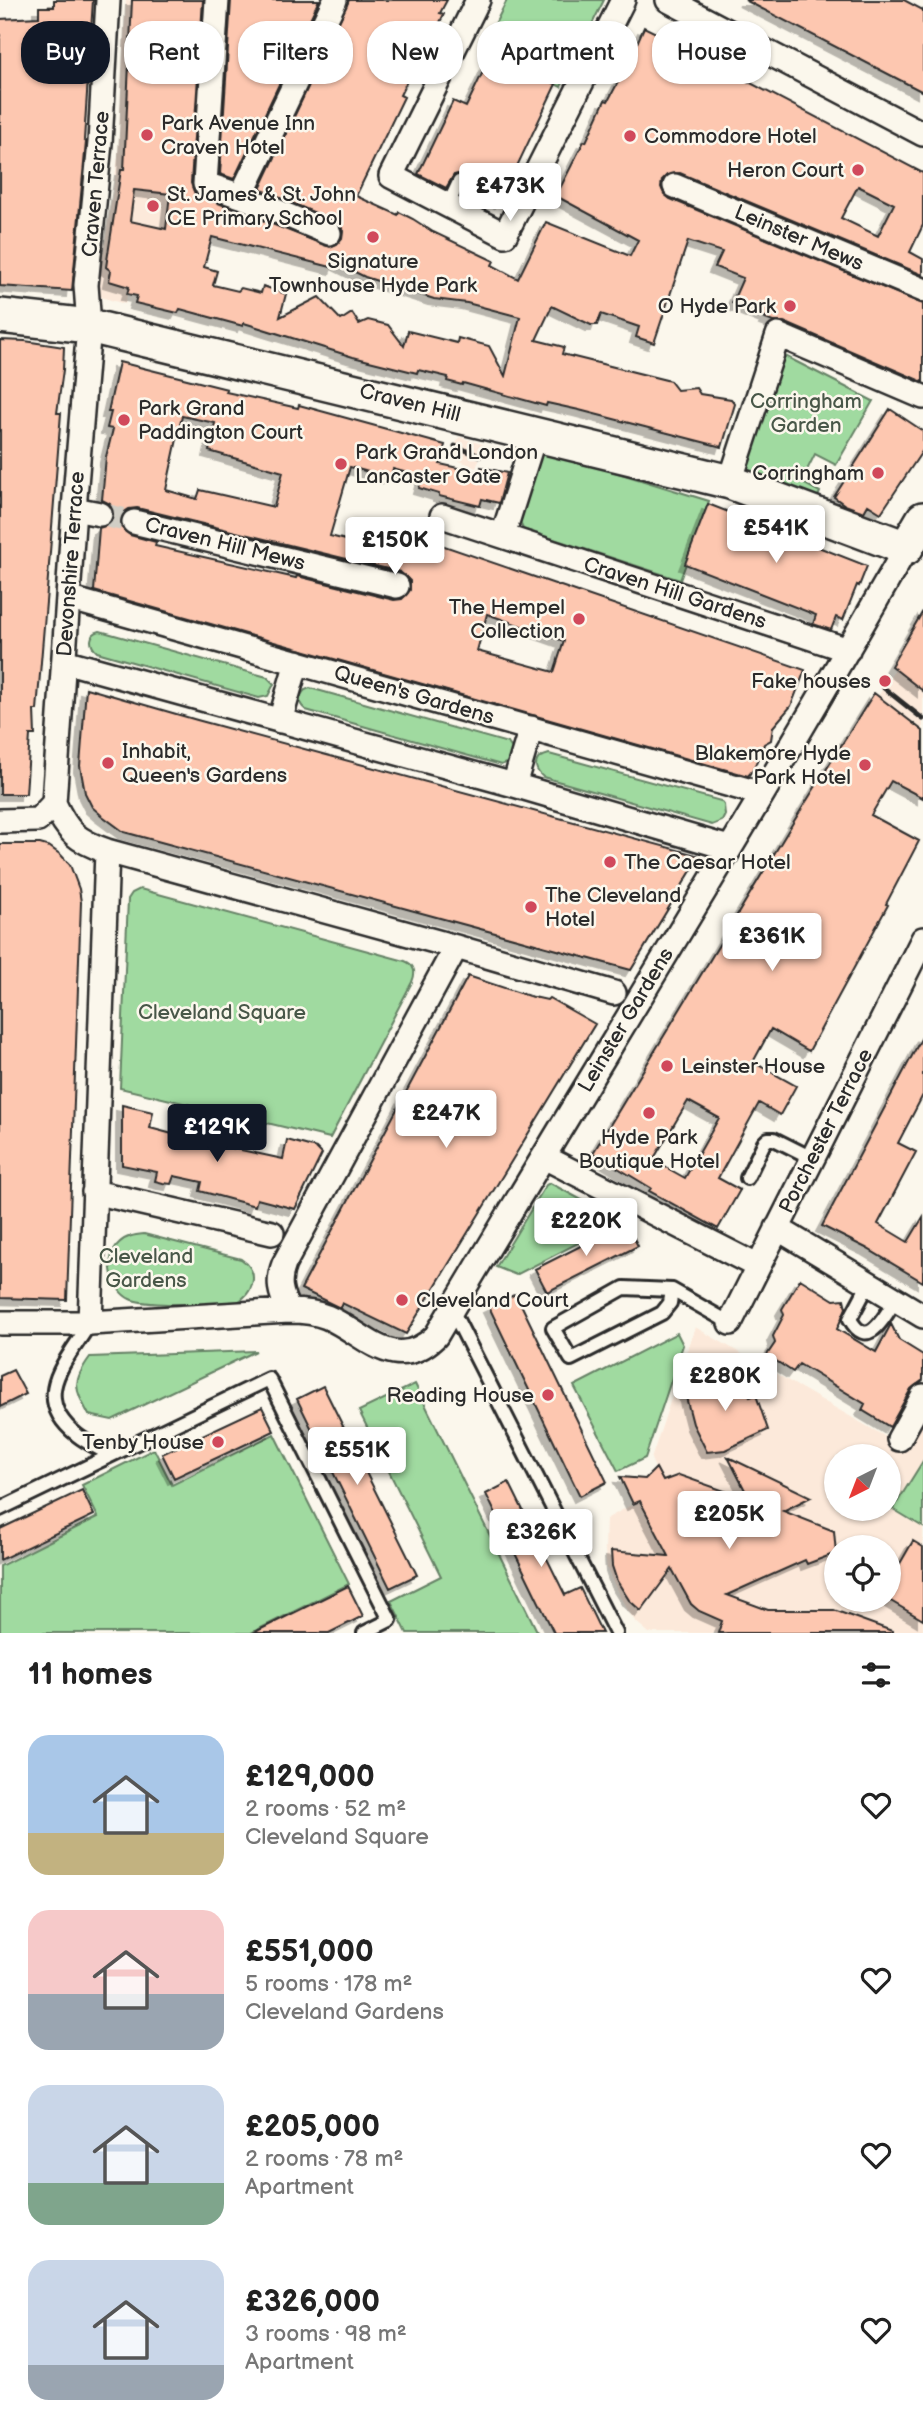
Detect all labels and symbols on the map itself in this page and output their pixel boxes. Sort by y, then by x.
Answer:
street label: Craven Terrace [77,110,115,258]
place label: Park Avenue Inn Craven Hotel [161,111,315,160]
place label: Commodore Hotel [644,124,817,149]
marker: Park Avenue Inn Craven Hotel [139,127,155,143]
marker: Commodore Hotel [622,128,638,144]
place label: Heron Court [727,158,845,183]
marker: Heron Court [850,162,866,178]
pin: £473K [461,164,559,223]
place label: St. James & St. John CE Primary School [167,182,356,231]
marker: St. James & St. John CE Primary School [145,198,161,214]
street label: Leinster Mews [731,200,867,276]
marker: Signature Townhouse Hyde Park [365,229,381,245]
place label: Signature Townhouse Hyde Park [269,249,478,298]
place label: O Hyde Park [658,294,777,319]
marker: O Hyde Park [782,298,798,314]
street label: Craven Hill [357,378,463,428]
park label: Corringham Garden [750,389,862,438]
place label: Park Grand Paddington Court [138,396,304,445]
marker: Park Grand Paddington Court [116,412,132,428]
place label: Park Grand London Lancaster Gate [355,440,538,489]
marker: Park Grand London Lancaster Gate [333,456,349,472]
place label: Corringham [752,461,864,486]
marker: Corringham [870,465,886,481]
street label: Devonshire Terrace [52,471,90,657]
pin: £541K [727,505,825,565]
street label: Craven Hill Mews [142,512,308,576]
pin: £150K [346,518,444,577]
street label: Craven Hill Gardens [580,552,770,634]
place label: The Hempel Collection [449,595,565,644]
marker: The Hempel Collection [571,611,587,627]
street label: Queen's Gardens [331,660,497,730]
place label: Fake houses [751,669,871,694]
marker: Fake houses [877,673,893,689]
place label: Inhabit, Queen's Gardens [122,739,287,788]
place label: Blakemore Hyde Park Hotel [694,741,851,790]
marker: Inhabit, Queen's Gardens [100,755,116,771]
marker: Blakemore Hyde Park Hotel [857,757,873,773]
place label: The Caesar Hotel [624,850,791,875]
marker: The Caesar Hotel [602,854,618,870]
place label: The Cleveland Hotel [545,883,681,932]
marker: The Cleveland Hotel [523,899,539,915]
pin: £361K [723,914,821,973]
street label: Leinster Gardens [573,943,679,1097]
park label: Cleveland Square [138,1000,306,1025]
street label: Porchester Terrace [774,1045,878,1217]
place label: Leinster House [681,1054,825,1079]
marker: Leinster House [659,1058,675,1074]
pin: £247K [397,1090,495,1150]
pin: £129K [168,1104,266,1164]
marker: Hyde Park Boutique Hotel [641,1105,657,1121]
place label: Hyde Park Boutique Hotel [578,1125,720,1174]
pin: £220K [537,1198,635,1258]
park label: Cleveland Gardens [99,1244,193,1293]
place label: Cleveland Court [416,1288,569,1313]
marker: Cleveland Court [394,1292,410,1308]
pin: £280K [676,1354,774,1413]
place label: Reading House [387,1383,534,1408]
marker: Reading House [540,1387,556,1403]
pin: £551K [308,1428,406,1487]
place label: Tenby House [82,1430,204,1455]
marker: Tenby House [210,1434,226,1450]
north arrow [824,1444,901,1521]
pin: £205K [680,1492,778,1551]
pin: £326K [492,1510,590,1569]

